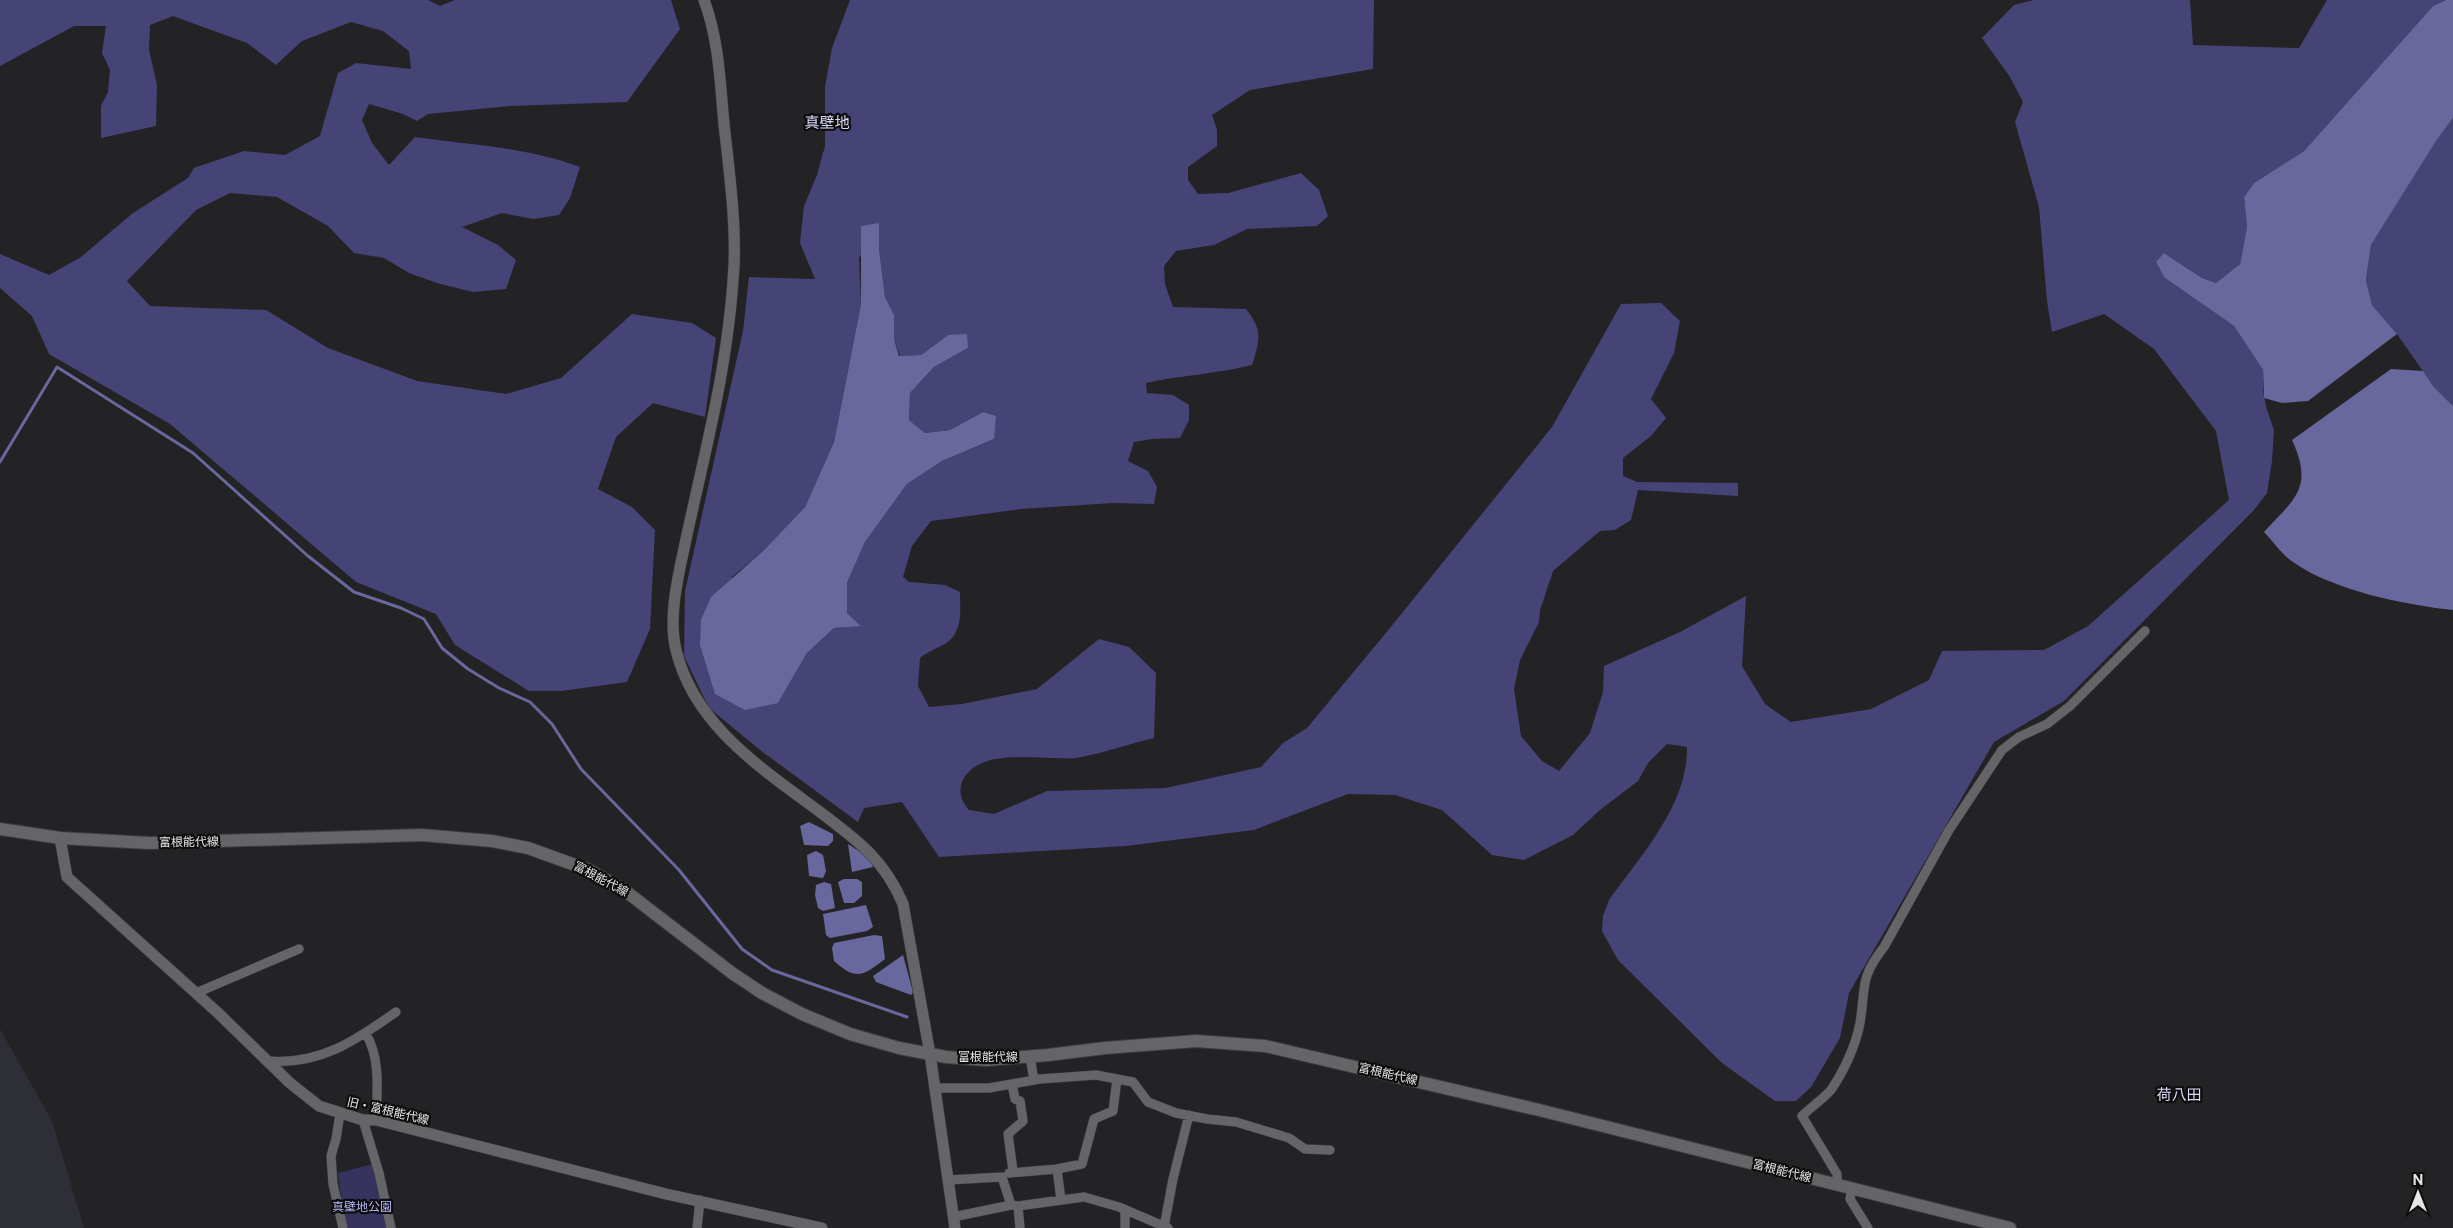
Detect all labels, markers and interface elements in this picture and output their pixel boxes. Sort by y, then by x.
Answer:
district label: 真壁地 [804,114,850,131]
street label: 富根能代線 [159,834,219,850]
street label: 富根能代線 [571,859,631,899]
street label: 富根能代線 [958,1050,1018,1064]
street label: 富根能代線 [1357,1060,1419,1088]
district label: 荷八田 [2156,1086,2202,1103]
street label: 旧・富根能代線 [345,1095,431,1127]
street label: 富根能代線 [1751,1157,1813,1185]
north arrow [2393,1168,2443,1218]
text: N [2413,1172,2423,1188]
park label: 真壁地公園 [332,1200,392,1214]

